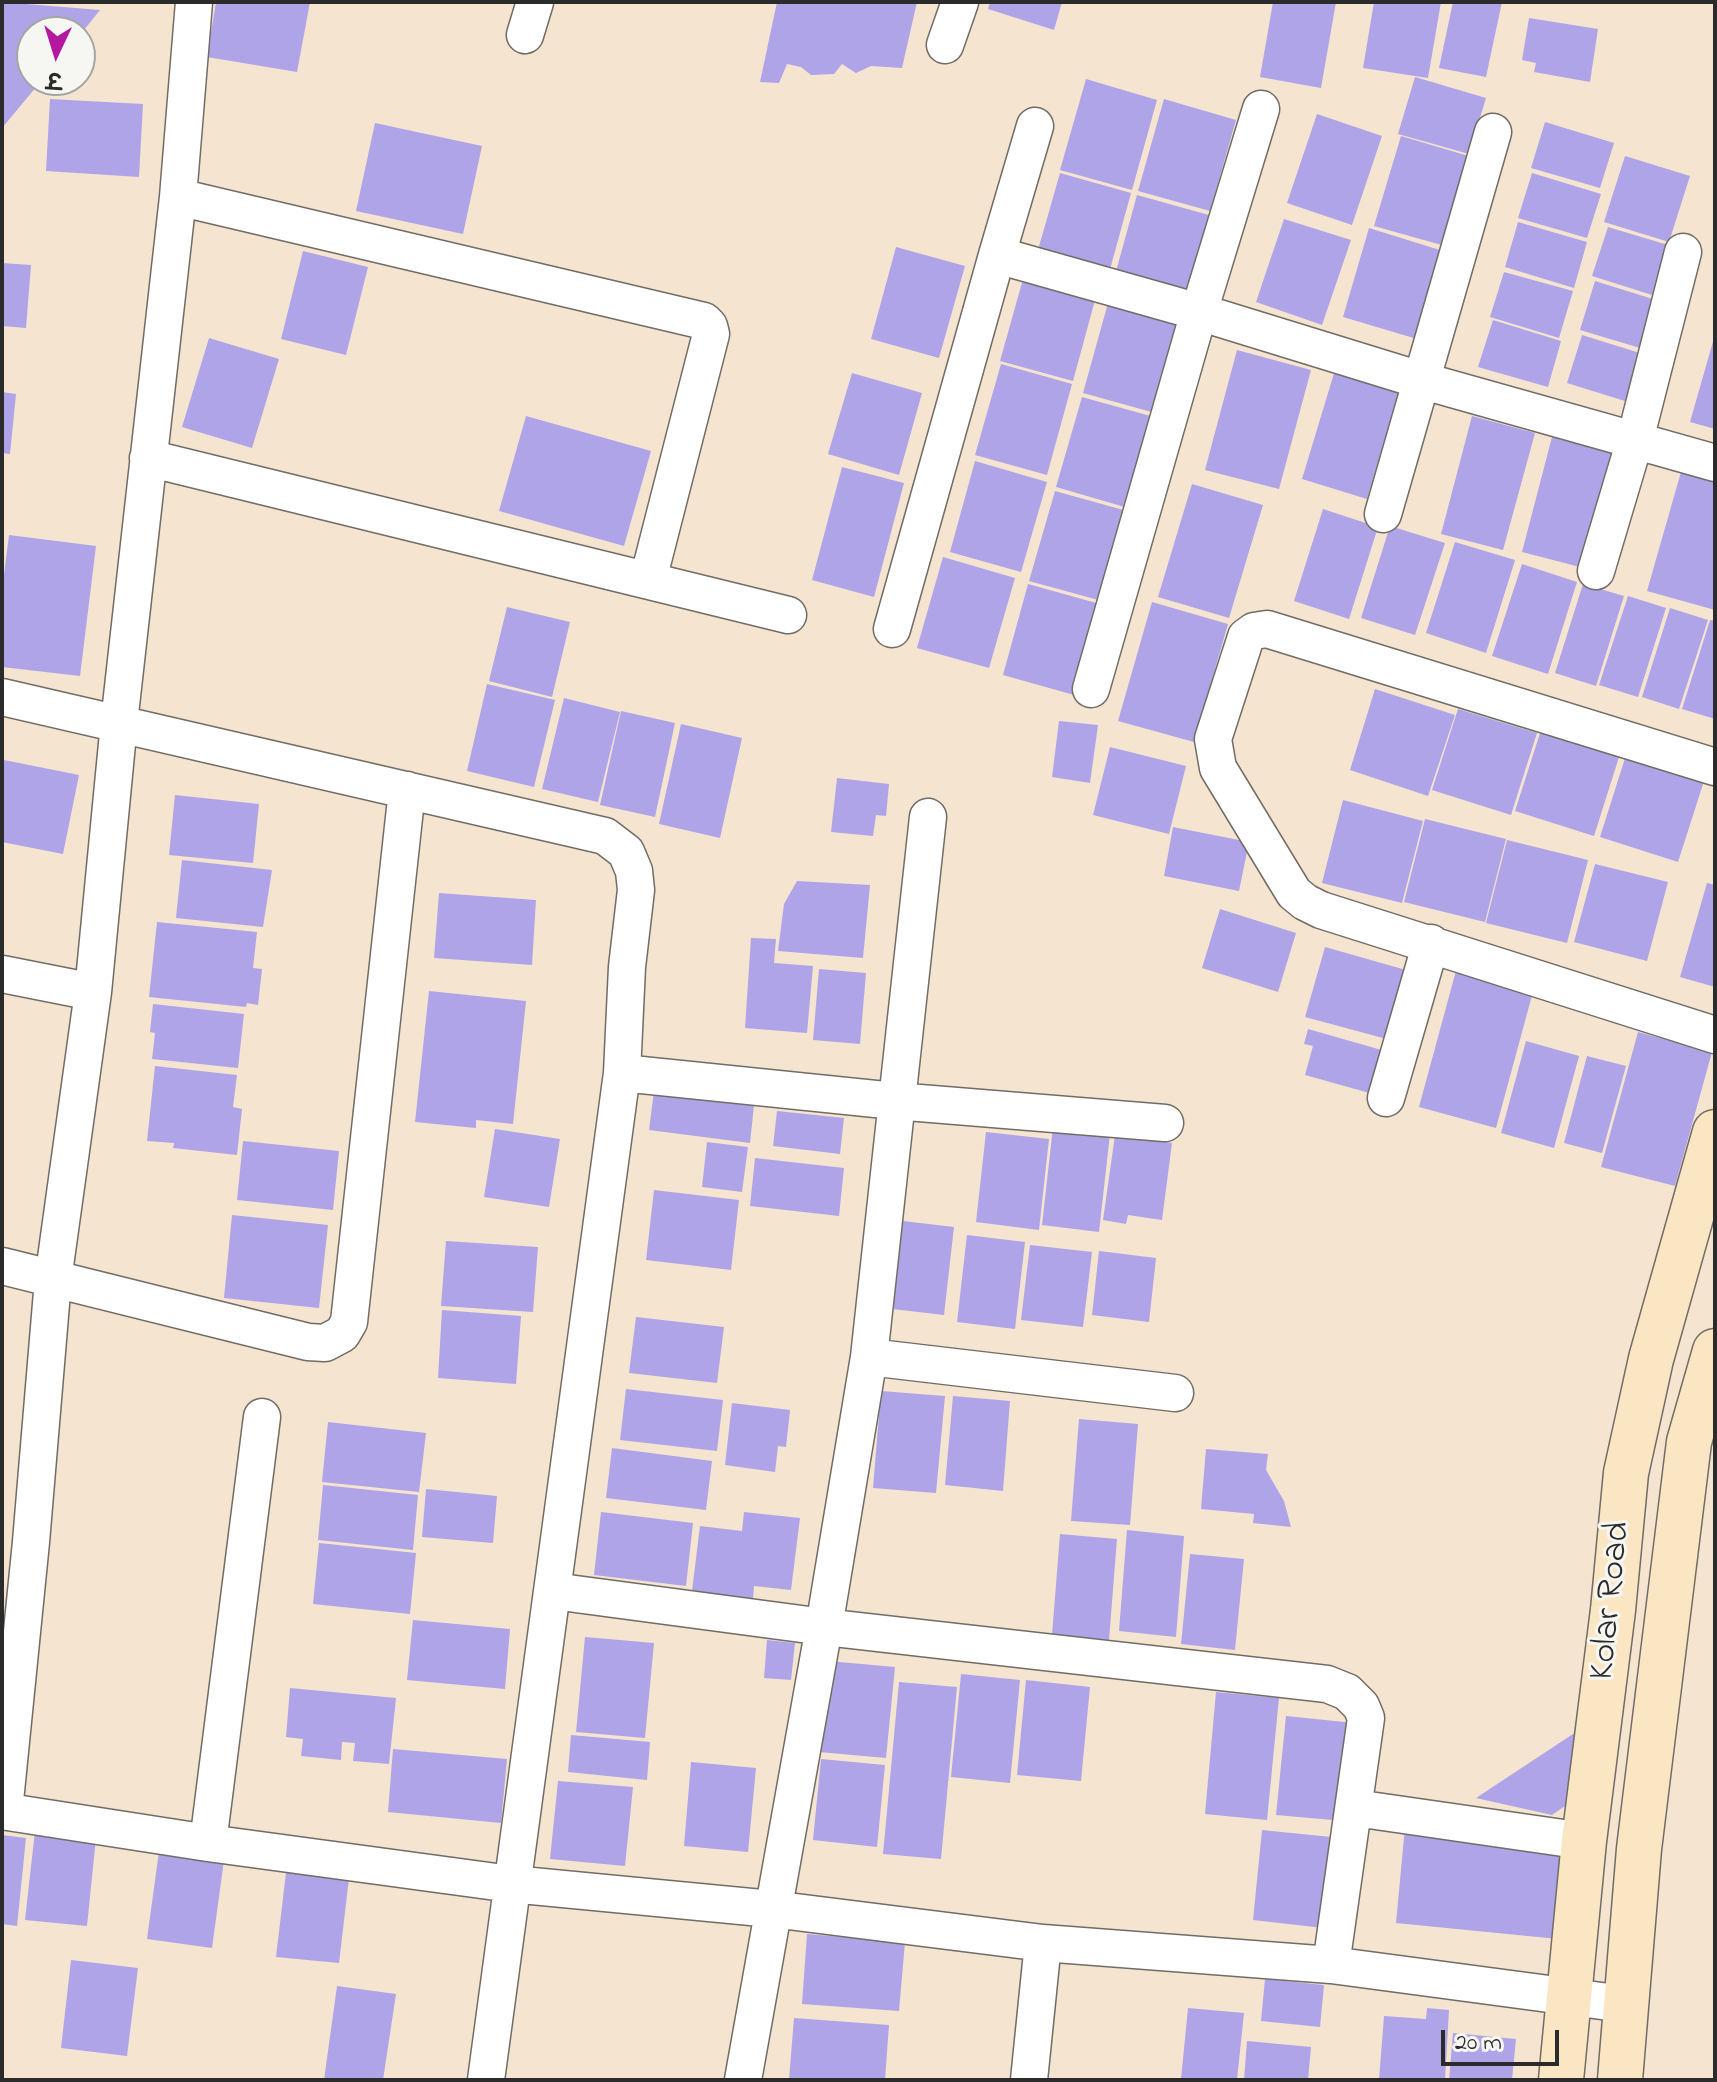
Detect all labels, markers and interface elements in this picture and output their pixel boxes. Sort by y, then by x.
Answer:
north arrow [16,16,96,96]
text: उ [46,61,63,94]
street label: Kolar Road [1583,1520,1643,1682]
scale bar [1445,2014,1563,2064]
text: 20 m [1455,2026,1502,2061]

